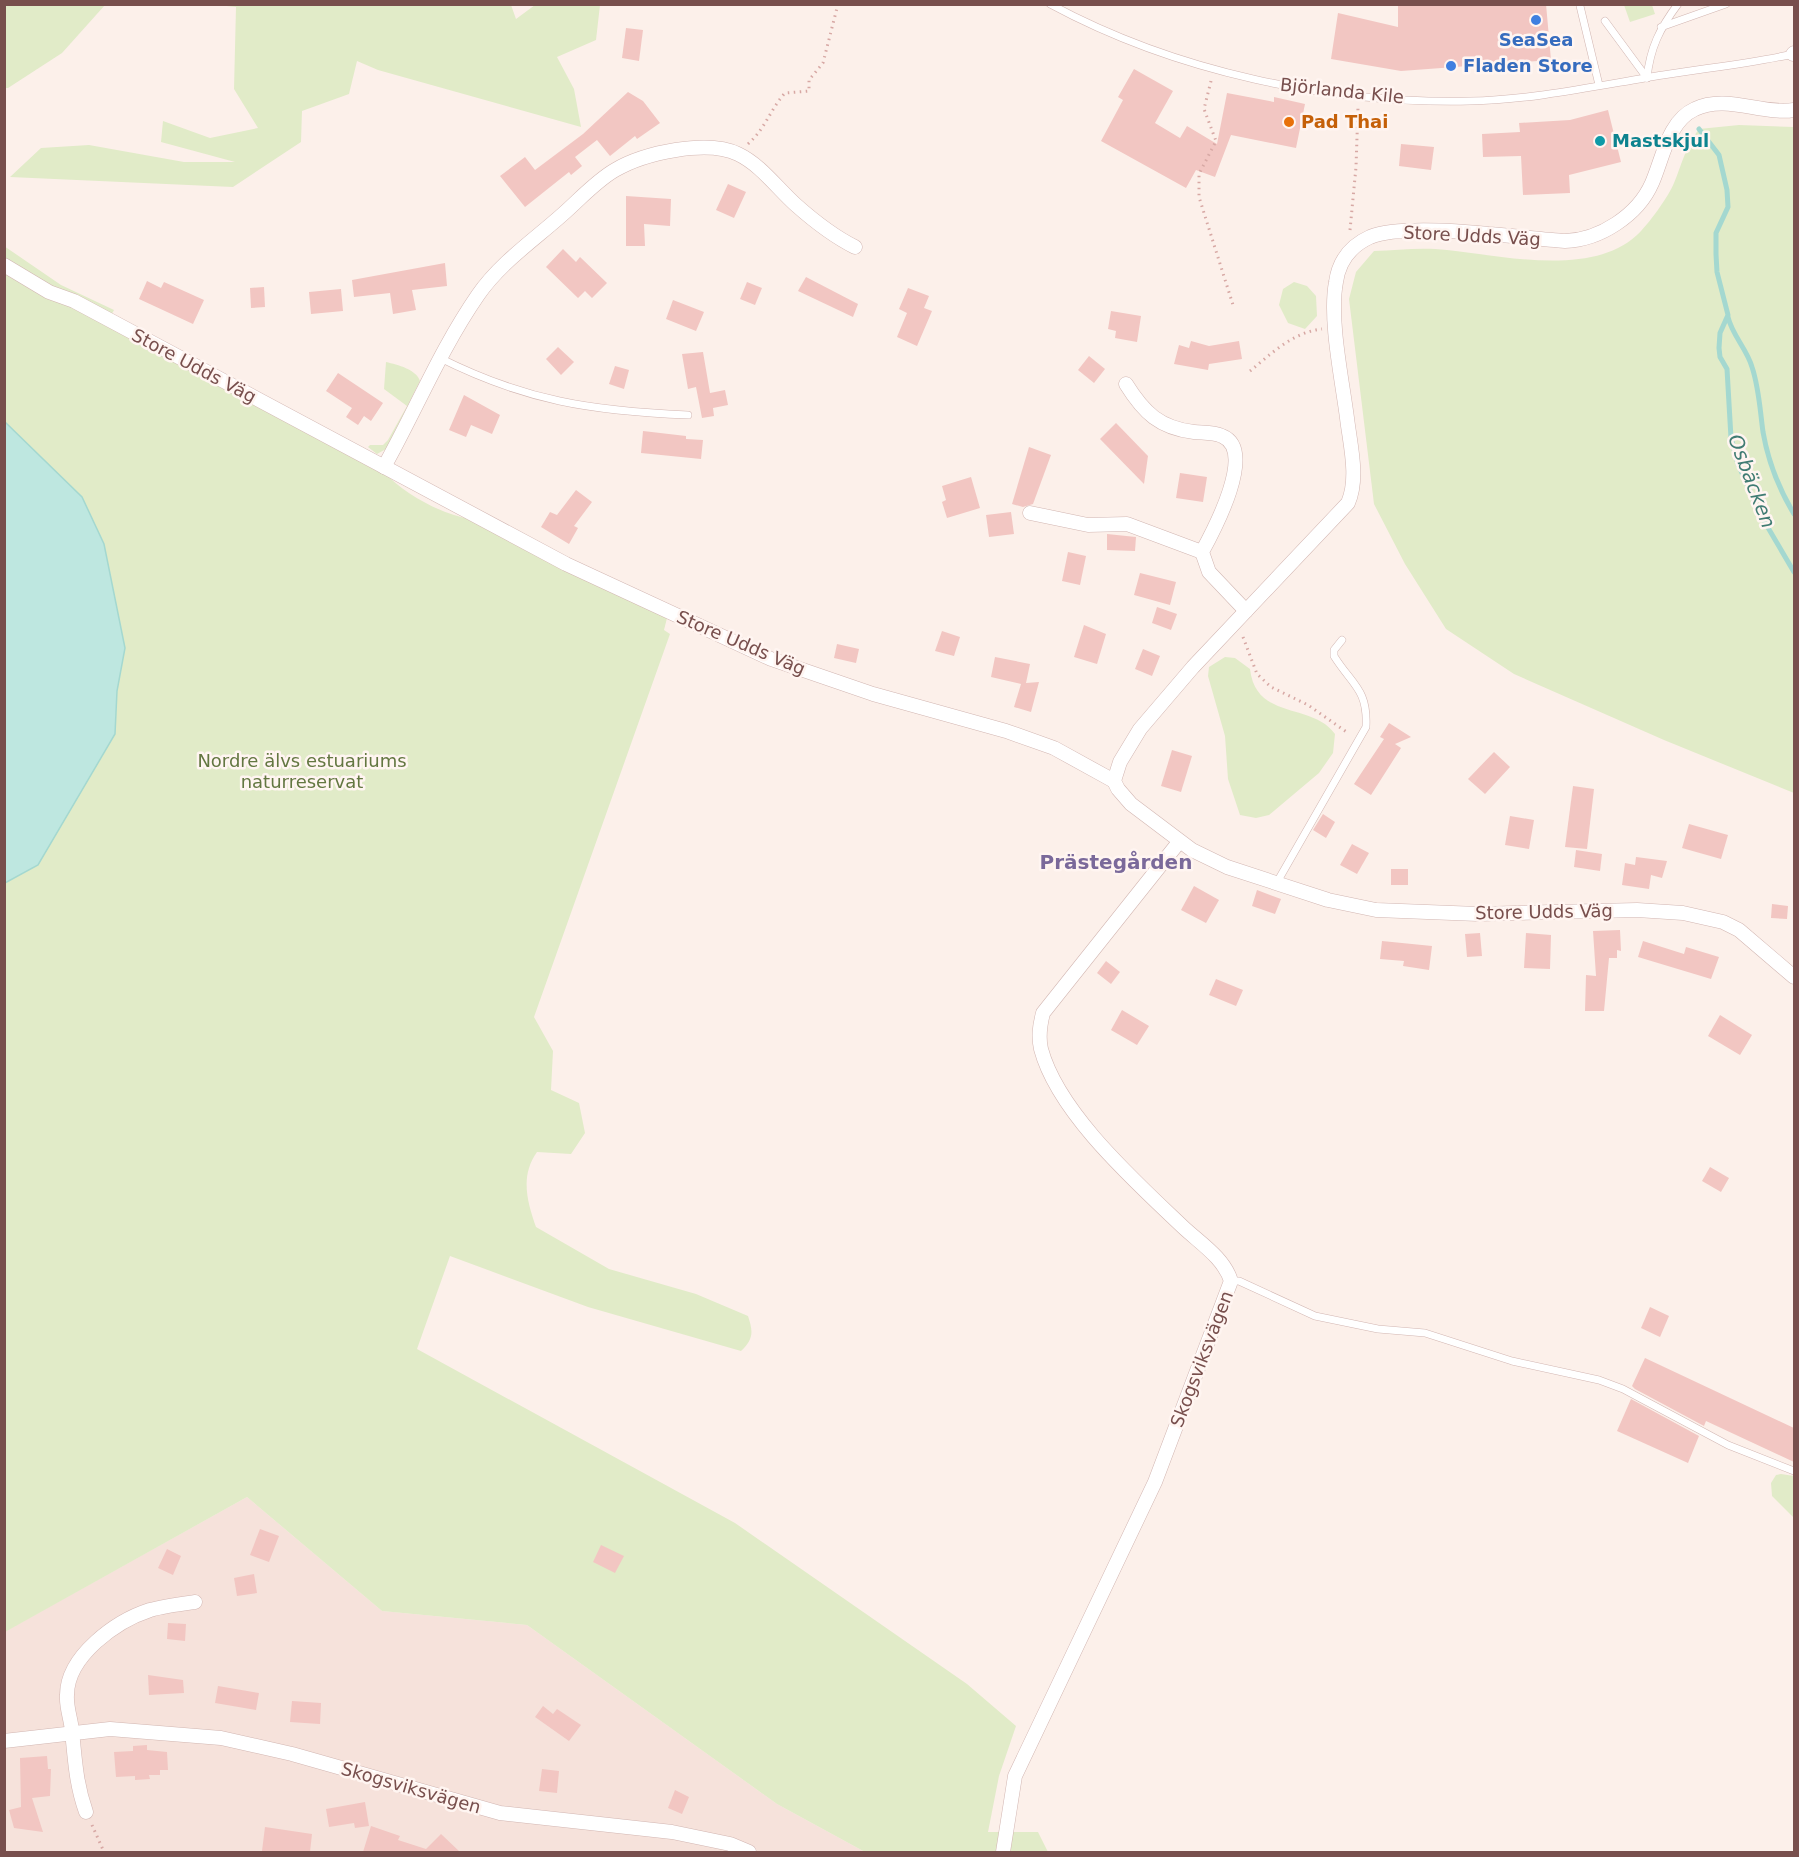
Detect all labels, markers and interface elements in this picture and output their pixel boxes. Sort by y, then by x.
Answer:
marker: SeaSea [1529,13,1543,27]
place label: SeaSea [1499,29,1573,50]
place label: Fladen Store [1463,55,1593,76]
marker: Fladen Store [1444,59,1458,73]
street label: Björlanda Kile [1279,74,1405,107]
place label: Pad Thai [1301,111,1388,132]
marker: Pad Thai [1282,115,1296,129]
place label: Mastskjul [1612,130,1709,151]
marker: Mastskjul [1593,134,1607,148]
street label: Store Udds Väg [1403,221,1541,250]
street label: Store Udds Väg [128,324,260,407]
water label: Osbäcken [1723,431,1781,531]
street label: Store Udds Väg [674,606,809,679]
park label: Nordre älvs estuariums naturreservat [197,750,407,792]
district label: Prästegården [1040,850,1192,874]
street label: Store Udds Väg [1475,900,1613,923]
street label: Skogsviksvägen [1166,1288,1237,1430]
street label: Skogsviksvägen [339,1758,483,1817]

